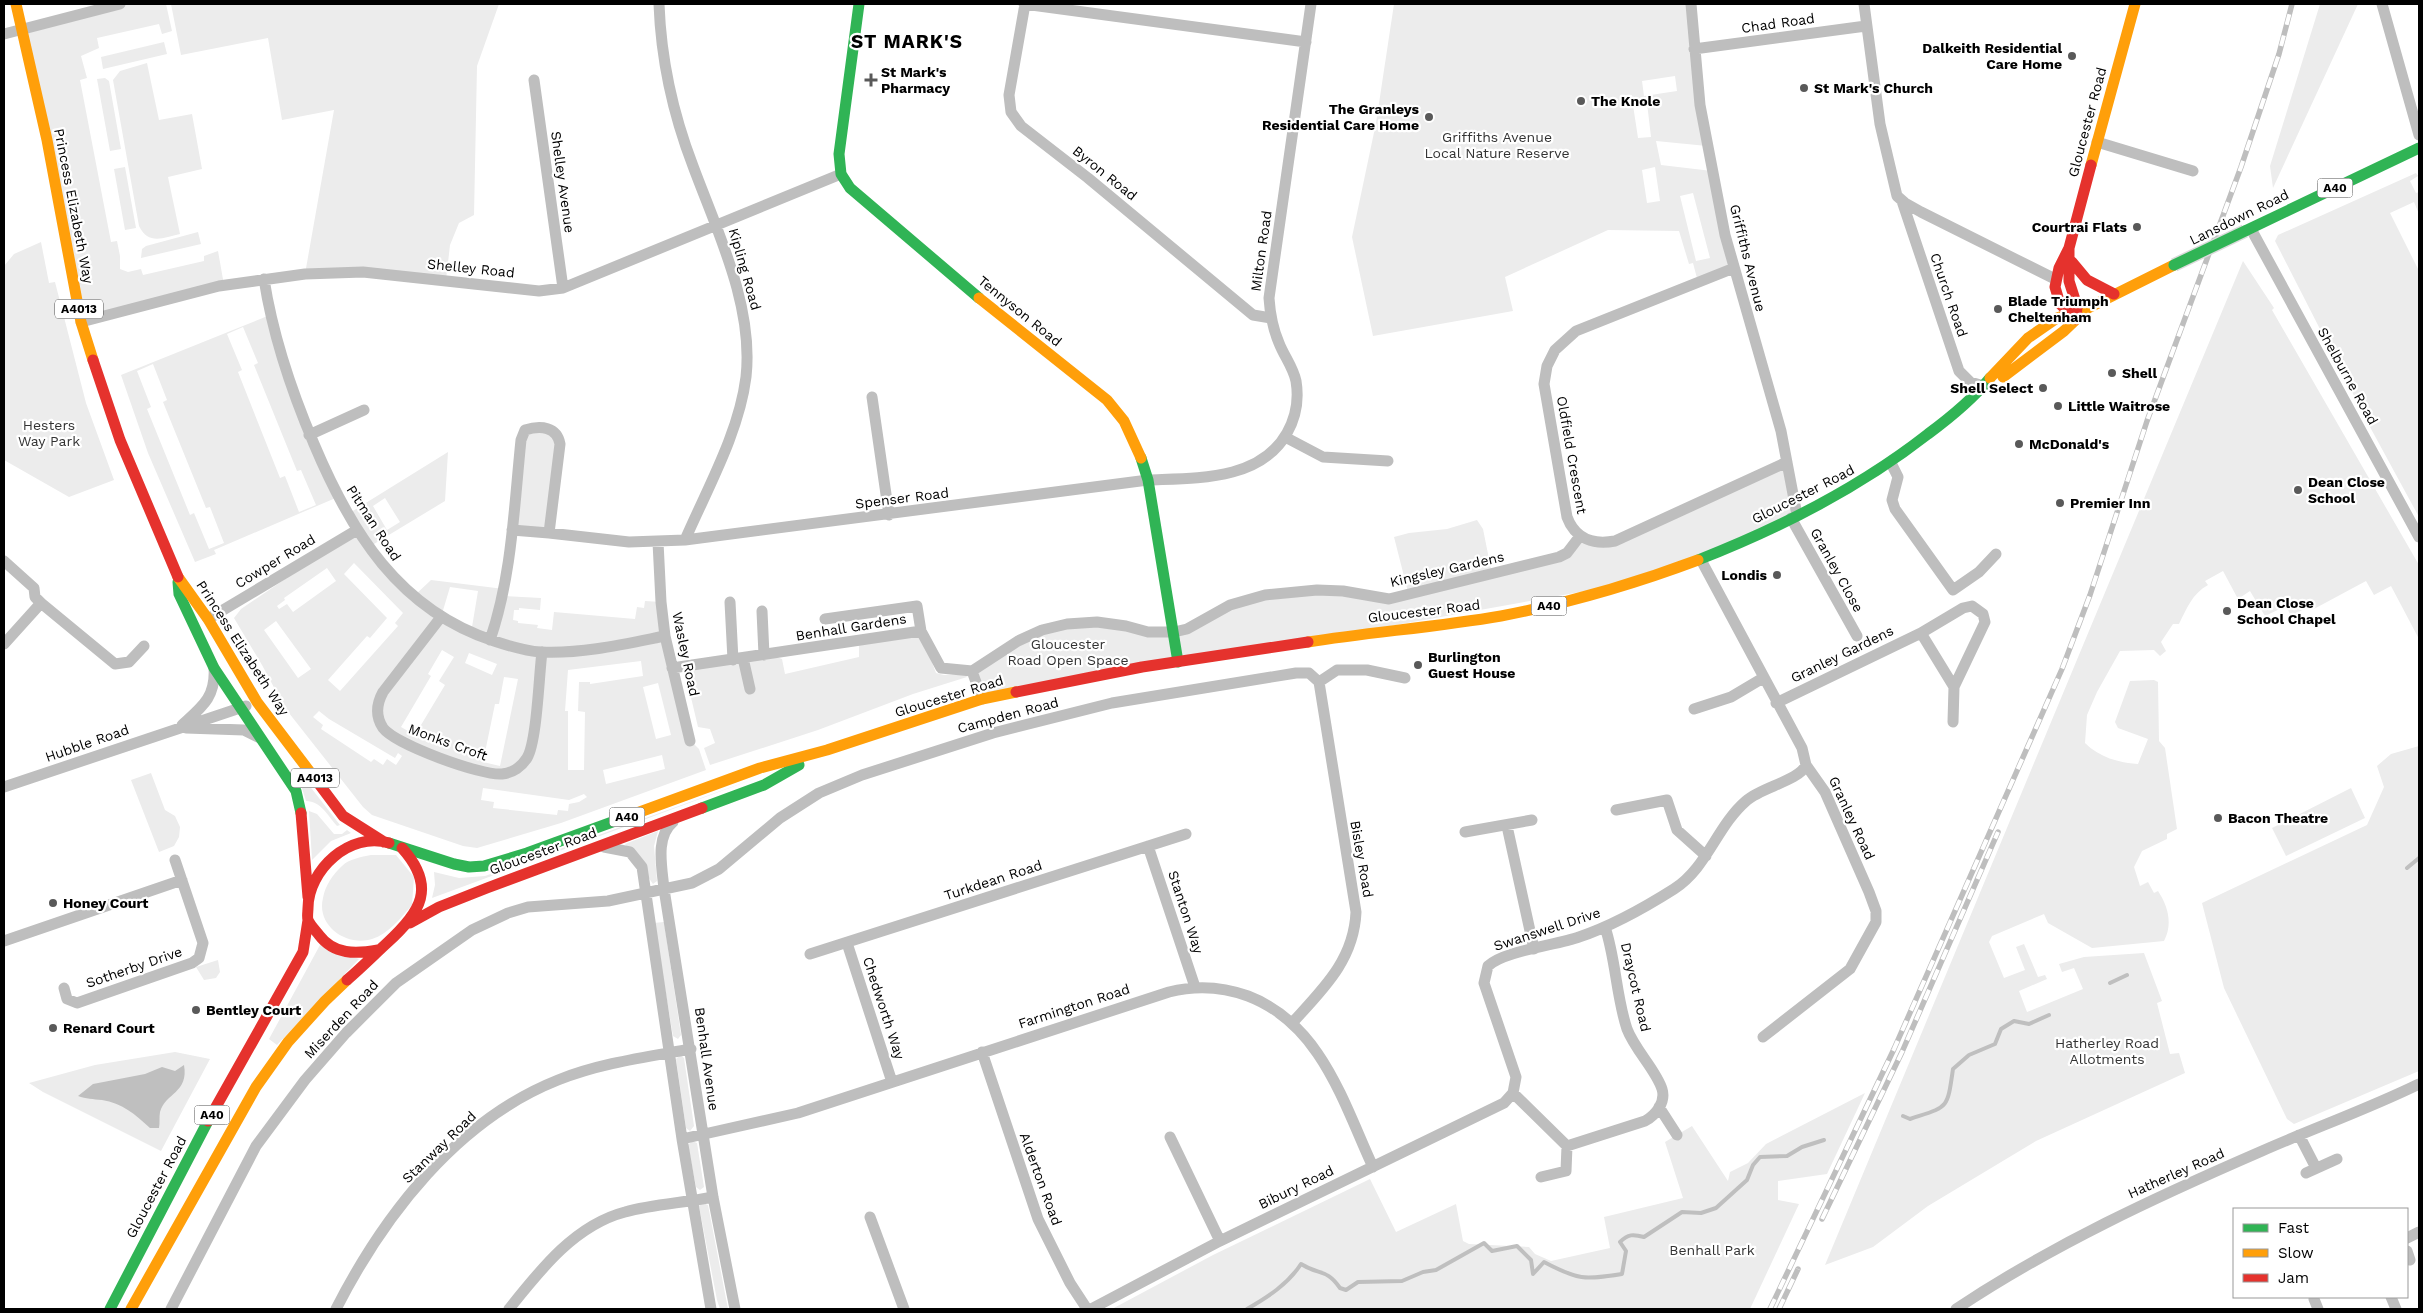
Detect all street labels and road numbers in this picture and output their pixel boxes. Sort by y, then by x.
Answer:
street label: Chad Road [1740,10,1816,36]
street label: Gloucester Road [2065,65,2109,179]
street label: Princess Elizabeth Way [51,127,97,286]
street label: Shelley Avenue [548,130,578,234]
street label: Byron Road [1070,142,1140,204]
road number: A40 [2318,178,2352,198]
street label: Lansdown Road [2187,186,2291,248]
street label: Griffiths Avenue [1727,203,1769,313]
street label: Milton Road [1247,209,1275,293]
street label: Kipling Road [726,226,764,312]
street label: Church Road [1927,251,1971,339]
street label: Shelley Road [426,255,516,281]
street label: Tennyson Road [975,273,1065,349]
road number: A4013 [55,300,103,318]
street label: Shelburne Road [2315,325,2381,427]
street label: Oldfield Crescent [1554,395,1590,515]
street label: Gloucester Road [1749,461,1857,527]
street label: Pitman Road [344,482,404,564]
street label: Spenser Road [854,484,950,512]
street label: Granley Close [1807,525,1867,615]
street label: Cowper Road [232,531,318,591]
street label: Kingsley Gardens [1388,548,1506,590]
street label: Princess Elizabeth Way [193,578,293,719]
street label: Gloucester Road [1367,596,1481,626]
road number: A40 [1532,596,1566,616]
street label: Wasley Road [669,610,703,698]
street label: Benhall Gardens [795,610,907,644]
street label: Granley Gardens [1788,622,1896,686]
street label: Gloucester Road [893,672,1005,720]
street label: Campden Road [956,694,1060,736]
street label: Monks Croft [406,720,490,764]
street label: Hubble Road [43,721,131,765]
road number: A4013 [291,768,339,788]
street label: Granley Road [1826,774,1878,862]
road number: A40 [610,808,644,826]
street label: Bisley Road [1347,819,1377,899]
street label: Gloucester Road [487,824,599,878]
street label: Turkdean Road [942,857,1044,903]
street label: Stanton Way [1165,868,1207,956]
street label: Swanswell Drive [1492,904,1602,954]
street label: Draycot Road [1618,941,1654,1033]
street label: Sotherby Drive [84,943,184,991]
street label: Chedworth Way [860,955,908,1062]
street label: Miserden Road [301,977,381,1061]
street label: Farmington Road [1016,980,1132,1032]
street label: Benhall Avenue [692,1006,722,1112]
road number: A40 [194,1106,230,1124]
street label: Stanway Road [399,1108,479,1186]
street label: Alderton Road [1017,1130,1065,1228]
street label: Gloucester Road [122,1133,190,1241]
street label: Hatherley Road [2125,1145,2227,1201]
street label: Bibury Road [1256,1162,1336,1212]

